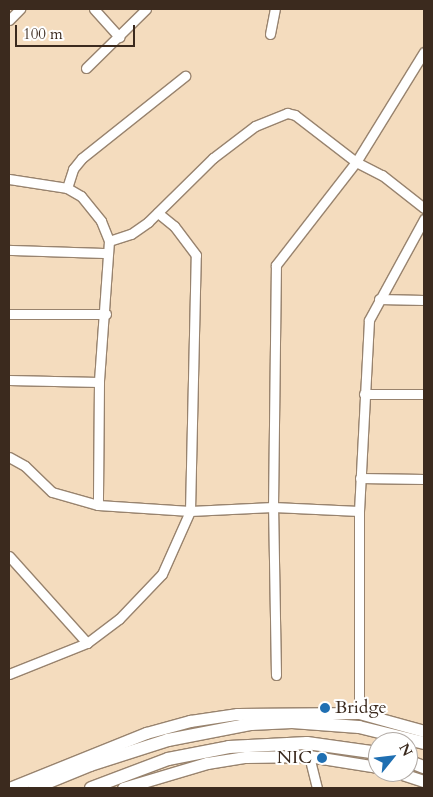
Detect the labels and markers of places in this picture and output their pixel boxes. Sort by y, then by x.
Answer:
place label: Bridge [335,697,387,719]
marker: Bridge [319,702,331,714]
place label: NIC [277,747,312,769]
marker: NIC [316,752,328,764]

